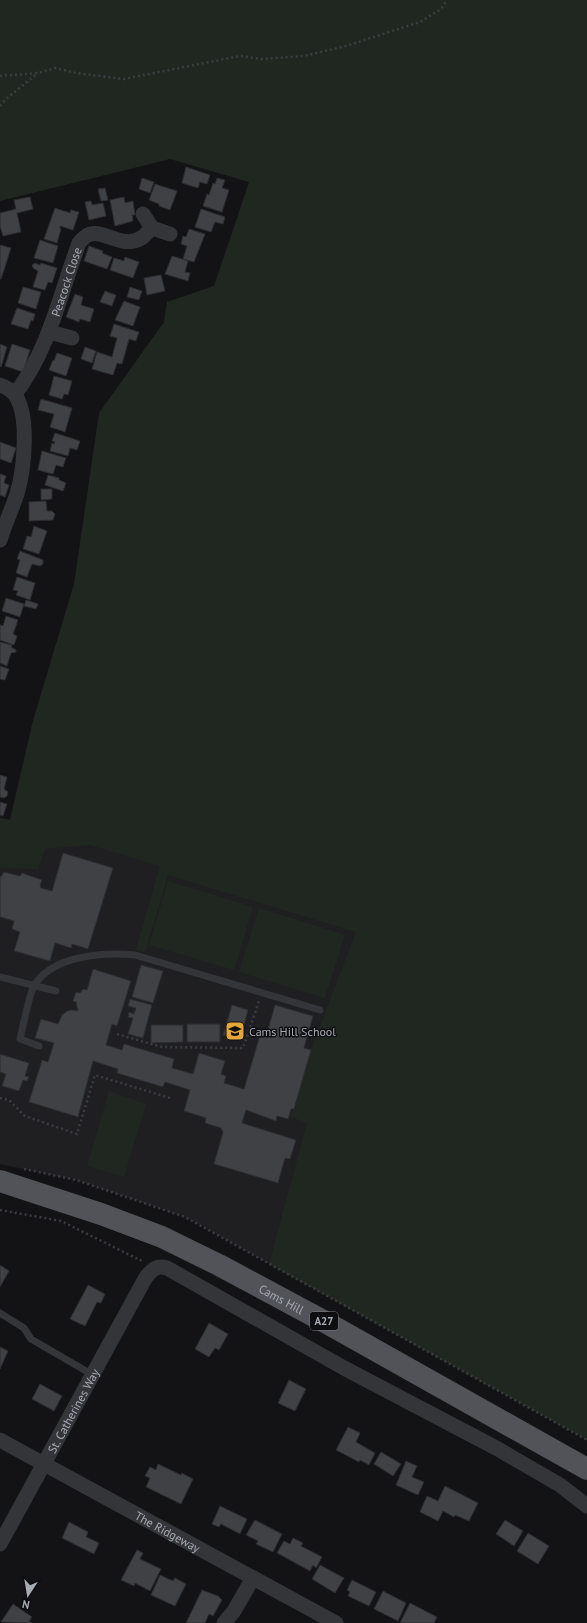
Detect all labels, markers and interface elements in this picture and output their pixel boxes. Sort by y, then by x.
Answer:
street label: Peacock Close [47,245,84,318]
school or university icon: Cams Hill School [224,1020,246,1042]
place label: Cams Hill School [249,1024,336,1039]
street label: Cams Hill [256,1280,307,1317]
road number: A27 [310,1312,338,1330]
street label: St. Catherines Way [44,1365,102,1455]
street label: The Ridgeway [132,1508,203,1555]
north arrow [8,1575,48,1615]
text: N [21,1597,31,1612]

